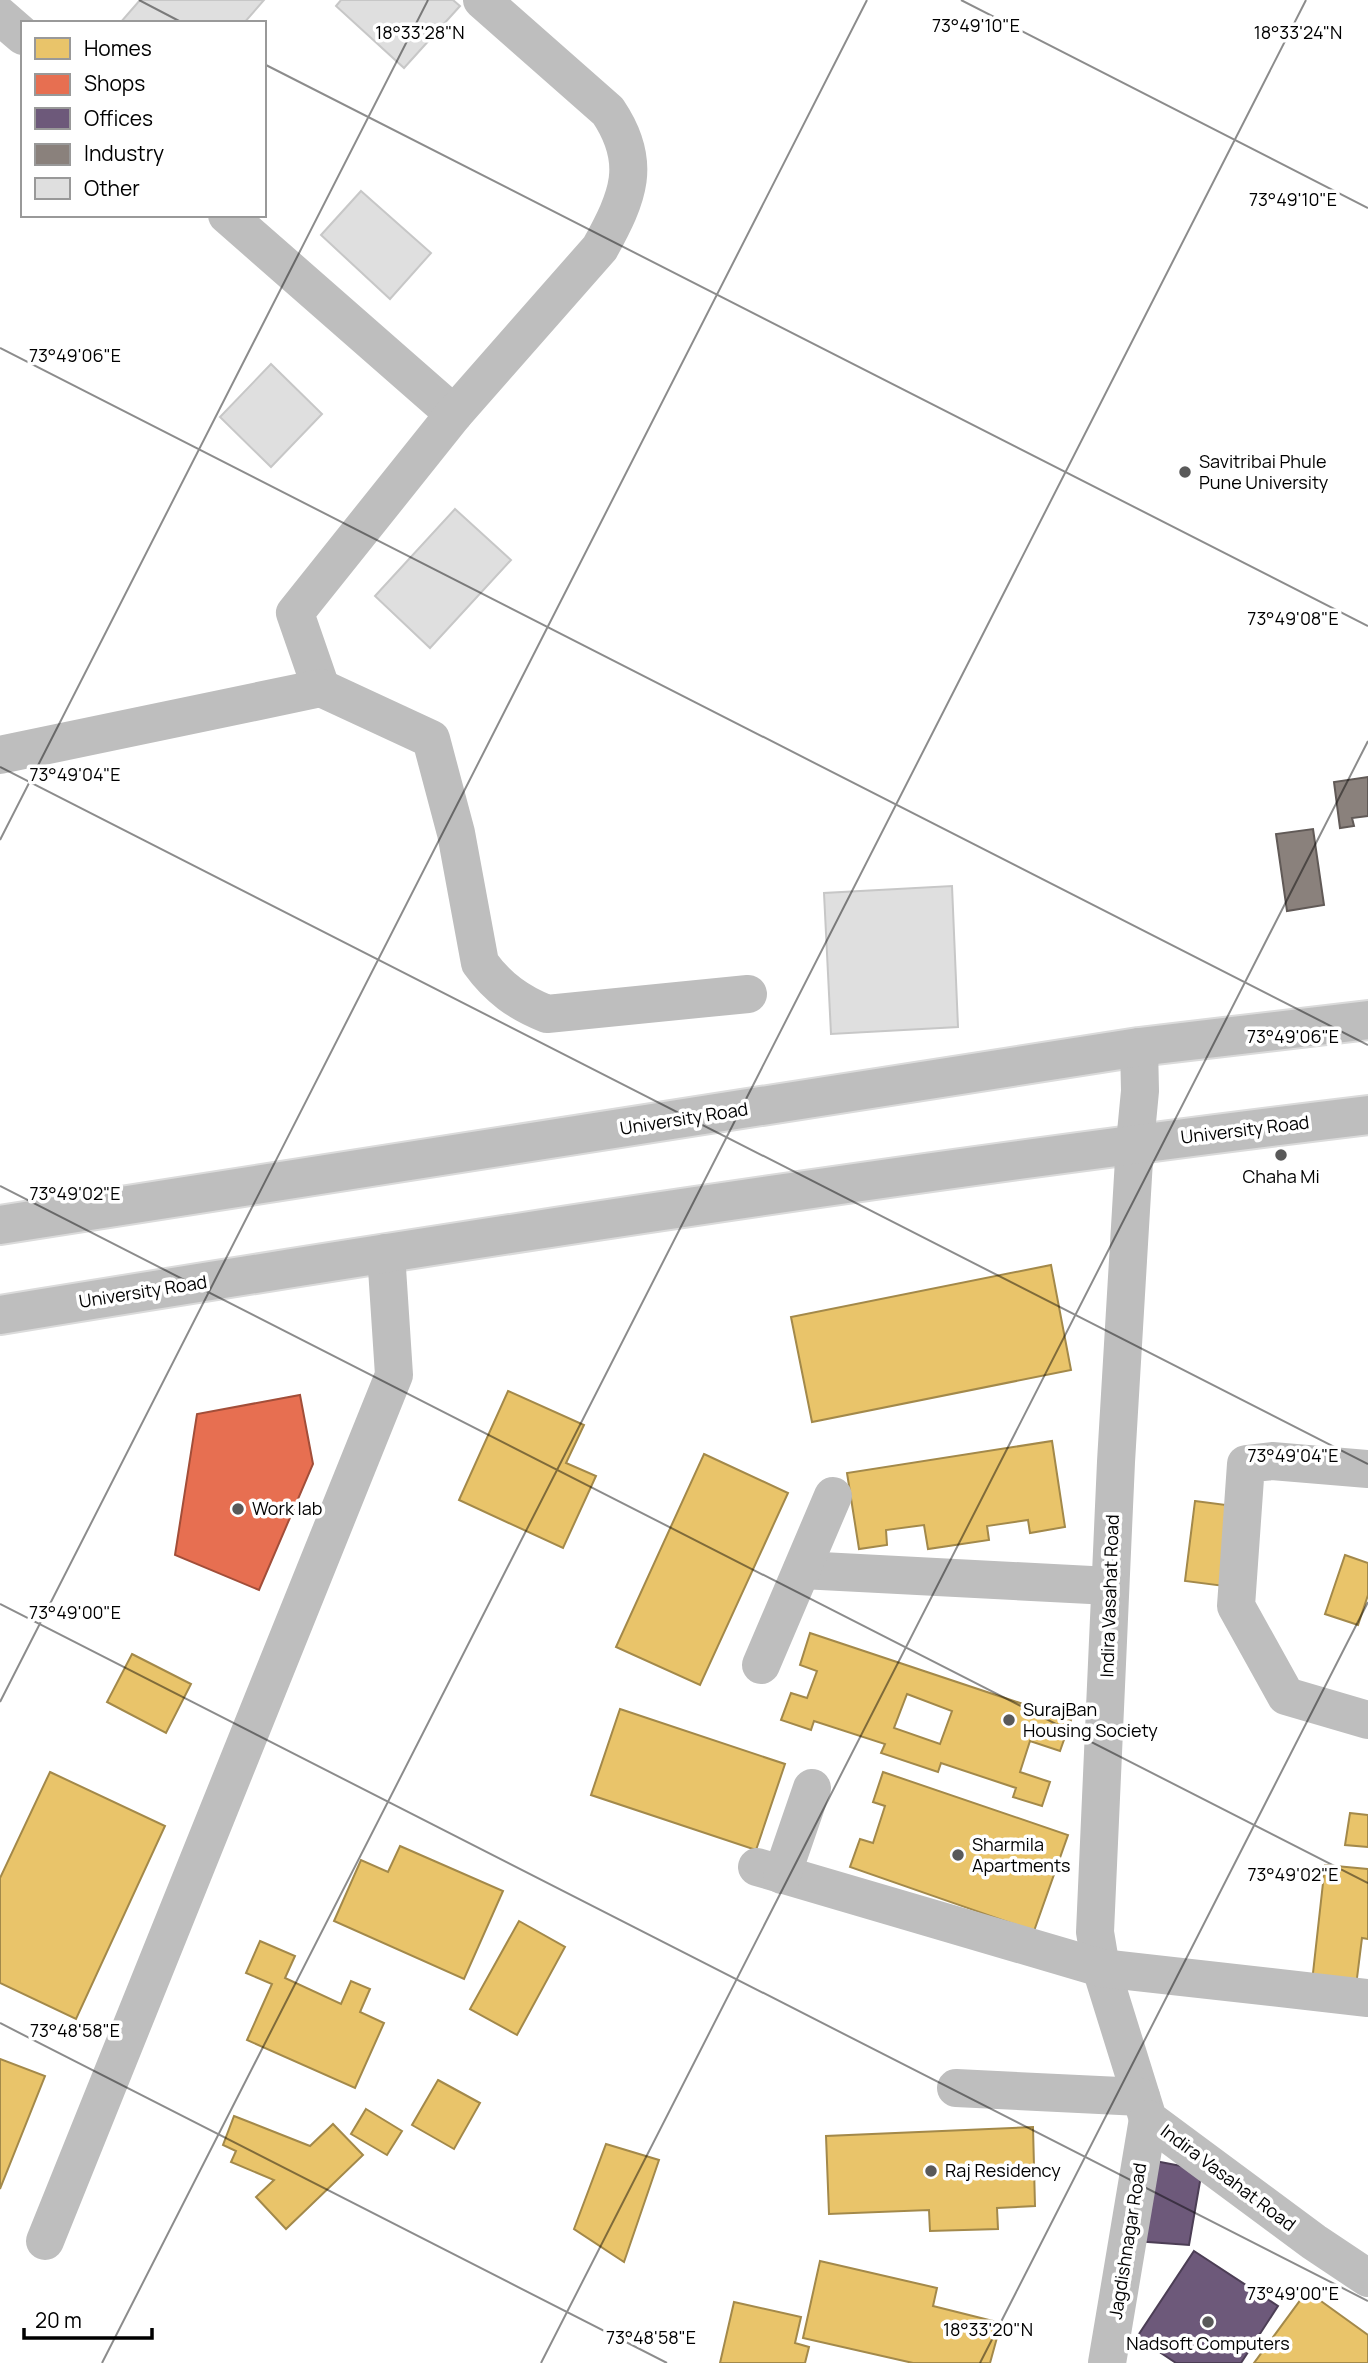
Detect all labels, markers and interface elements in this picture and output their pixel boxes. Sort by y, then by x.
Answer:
text: 73°49'10"E [932,13,1020,37]
text: 18°33'28"N [375,20,465,44]
text: 18°33'24"N [1254,20,1342,44]
legend [21,21,266,217]
text: Homes [84,34,152,62]
text: Shops [84,69,145,97]
text: Offices [84,104,153,132]
text: Industry [84,139,164,167]
text: Other [84,174,140,202]
text: 73°49'10"E [1249,187,1337,211]
text: 73°49'06"E [29,343,121,367]
place label: Savitribai Phule Pune University [1199,449,1329,494]
marker: Savitribai Phule Pune University [1177,464,1193,480]
text: 73°49'08"E [1247,606,1339,630]
text: 73°49'04"E [30,762,120,786]
text: 73°49'06"E [1247,1024,1339,1048]
street label: University Road [618,1096,750,1140]
street label: University Road [1179,1109,1311,1149]
marker: Chaha Mi [1273,1147,1289,1163]
place label: Chaha Mi [1242,1164,1320,1188]
text: 73°49'02"E [29,1181,121,1205]
street label: University Road [77,1269,209,1313]
text: 73°49'04"E [1248,1443,1338,1467]
place label: Work lab [252,1496,322,1520]
marker: Work lab [230,1501,246,1517]
street label: Indira Vasahat Road [1094,1514,1124,1678]
text: 73°49'00"E [29,1600,121,1624]
place label: SurajBan Housing Society [1023,1697,1158,1742]
marker: SurajBan Housing Society [1001,1712,1017,1728]
place label: Sharmila Apartments [972,1832,1071,1877]
marker: Sharmila Apartments [950,1847,966,1863]
text: 73°49'02"E [1247,1862,1339,1886]
text: 73°48'58"E [30,2018,120,2042]
street label: Indira Vasahat Road [1156,2119,1301,2236]
place label: Raj Residency [945,2158,1061,2182]
street label: Jagdishnagar Road [1103,2161,1151,2321]
marker: Raj Residency [923,2163,939,2179]
text: 73°49'00"E [1247,2281,1339,2305]
scale bar [24,2296,152,2340]
text: 20 m [35,2306,82,2334]
marker: Nadsoft Computers [1200,2314,1216,2330]
text: 18°33'20"N [943,2317,1033,2341]
text: 73°48'58"E [606,2325,696,2349]
place label: Nadsoft Computers [1126,2331,1290,2355]

